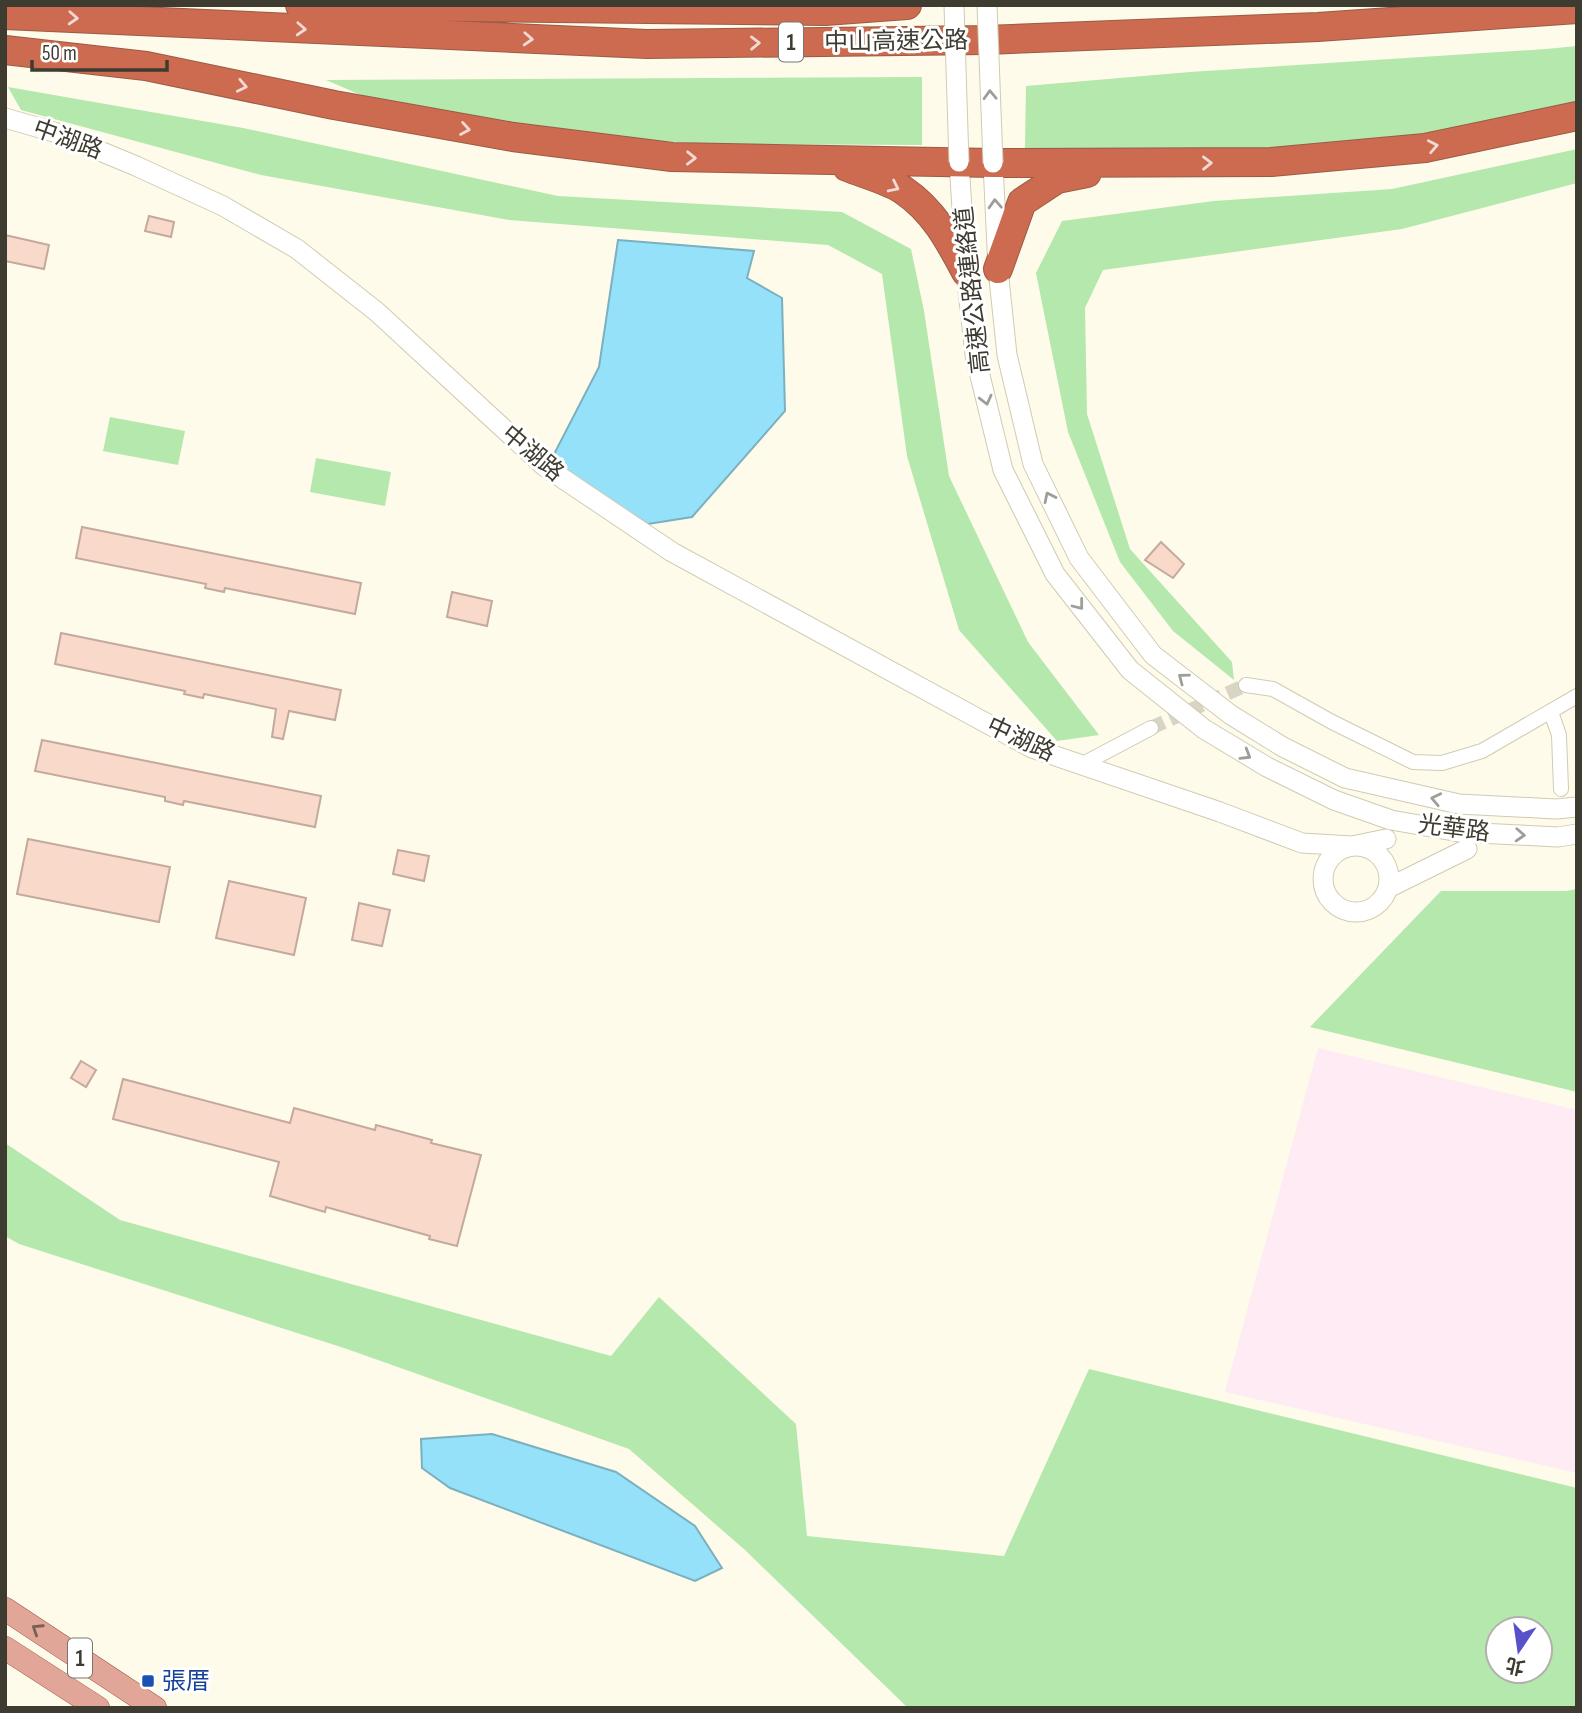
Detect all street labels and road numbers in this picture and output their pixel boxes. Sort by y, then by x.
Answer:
road number: 1 [779,22,803,61]
street label: 中山高速公路 [824,26,968,57]
street label: 中湖路 [29,114,107,165]
street label: 高速公路連絡道 [949,205,996,375]
street label: 中湖路 [496,419,570,488]
street label: 中湖路 [982,711,1060,768]
street label: 光華路 [1416,810,1491,847]
road number: 1 [68,1638,92,1678]

